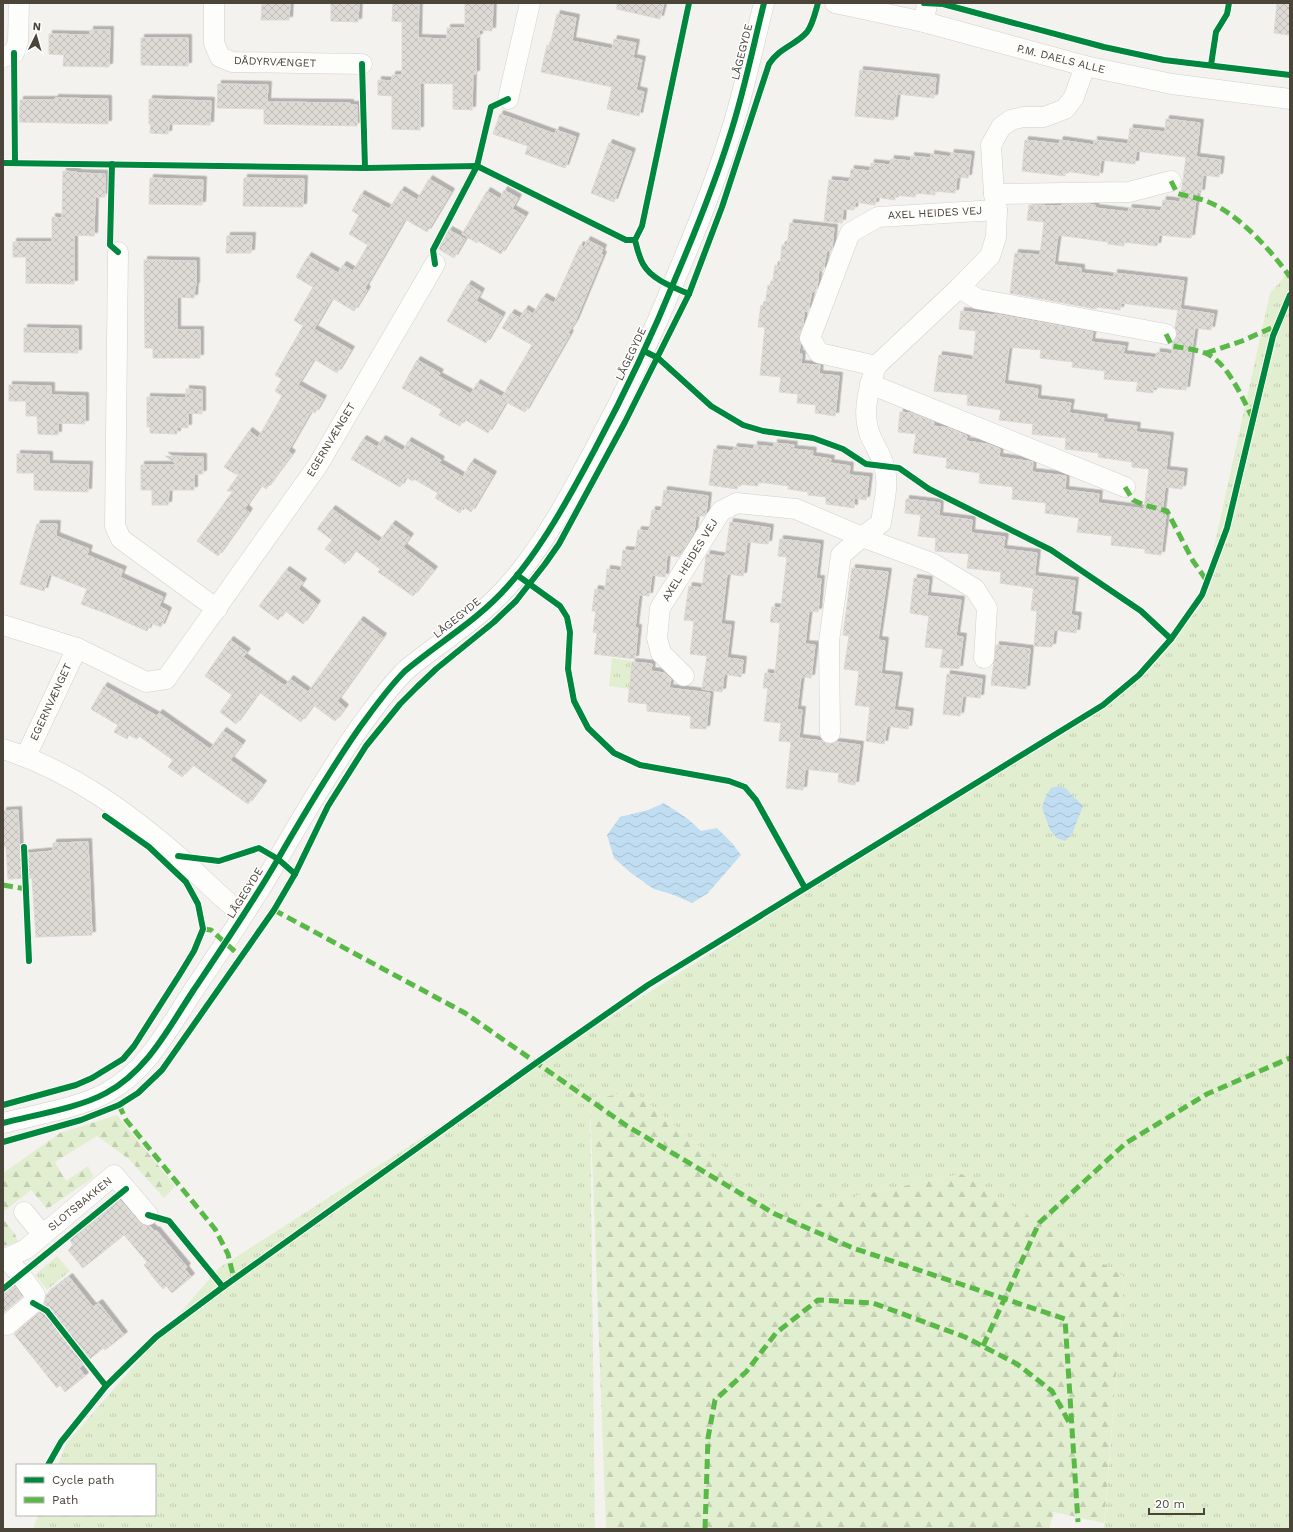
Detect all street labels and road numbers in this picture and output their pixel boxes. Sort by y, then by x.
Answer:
street label: LÅGEGYDE [729,23,755,81]
street label: P.M. DAELS ALLE [1015,42,1107,76]
street label: DÅDYRVÆNGET [234,54,317,70]
street label: AXEL HEIDES VEJ [887,204,983,222]
street label: LÅGEGYDE [613,325,649,383]
street label: EGERNVÆNGET [304,400,358,479]
street label: AXEL HEIDES VEJ [659,516,721,604]
street label: LÅGEGYDE [431,595,483,641]
street label: EGERNVÆNGET [27,661,75,743]
street label: LÅGEGYDE [224,865,266,921]
street label: SLOTSBAKKEN [45,1174,115,1234]

